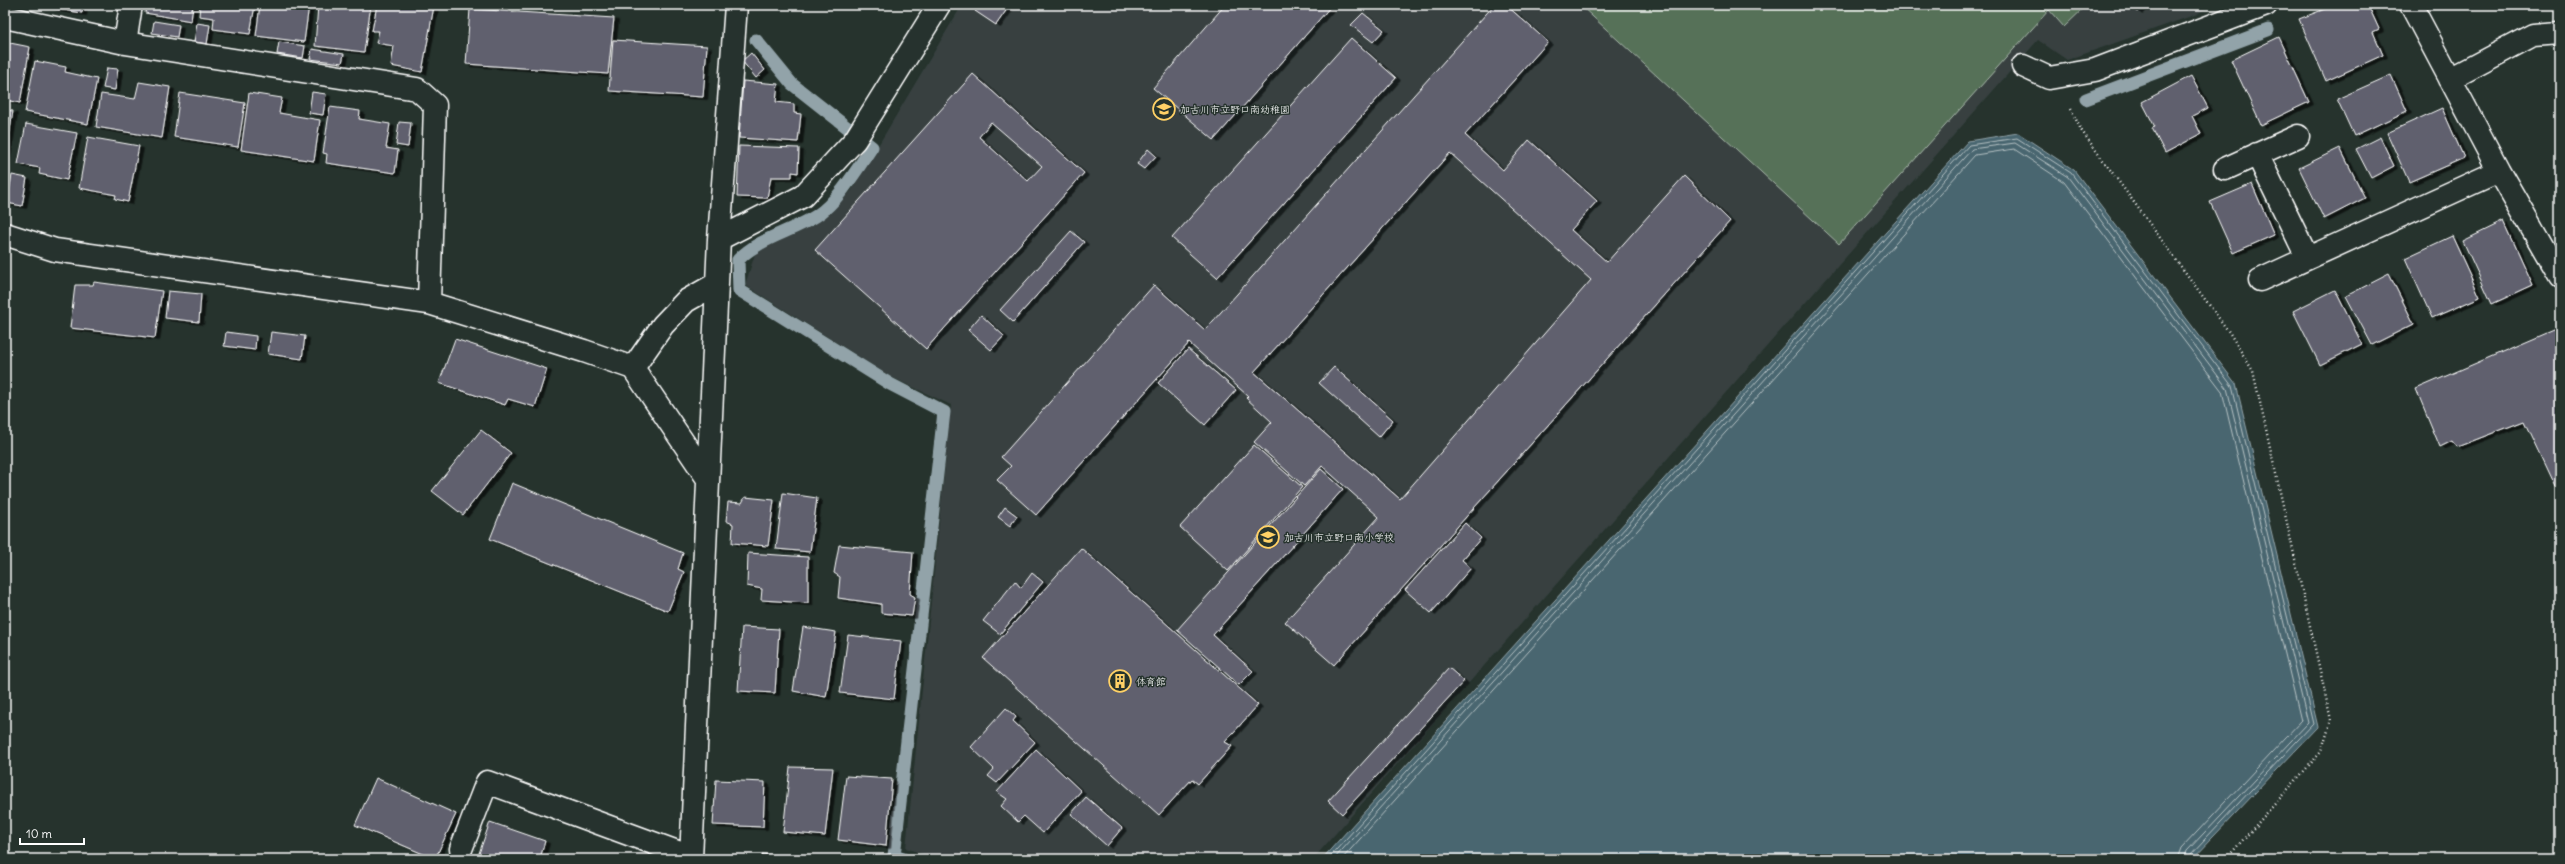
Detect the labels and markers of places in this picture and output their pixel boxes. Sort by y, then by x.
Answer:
school or university icon: 加古川市立野口南幼稚園 [1151,96,1177,122]
place label: 加古川市立野口南幼稚園 [1180,103,1290,116]
school or university icon: 加古川市立野口南小学校 [1255,524,1281,550]
place label: 加古川市立野口南小学校 [1284,531,1394,544]
building icon: 体育館 [1107,668,1133,694]
place label: 体育館 [1136,675,1166,688]

